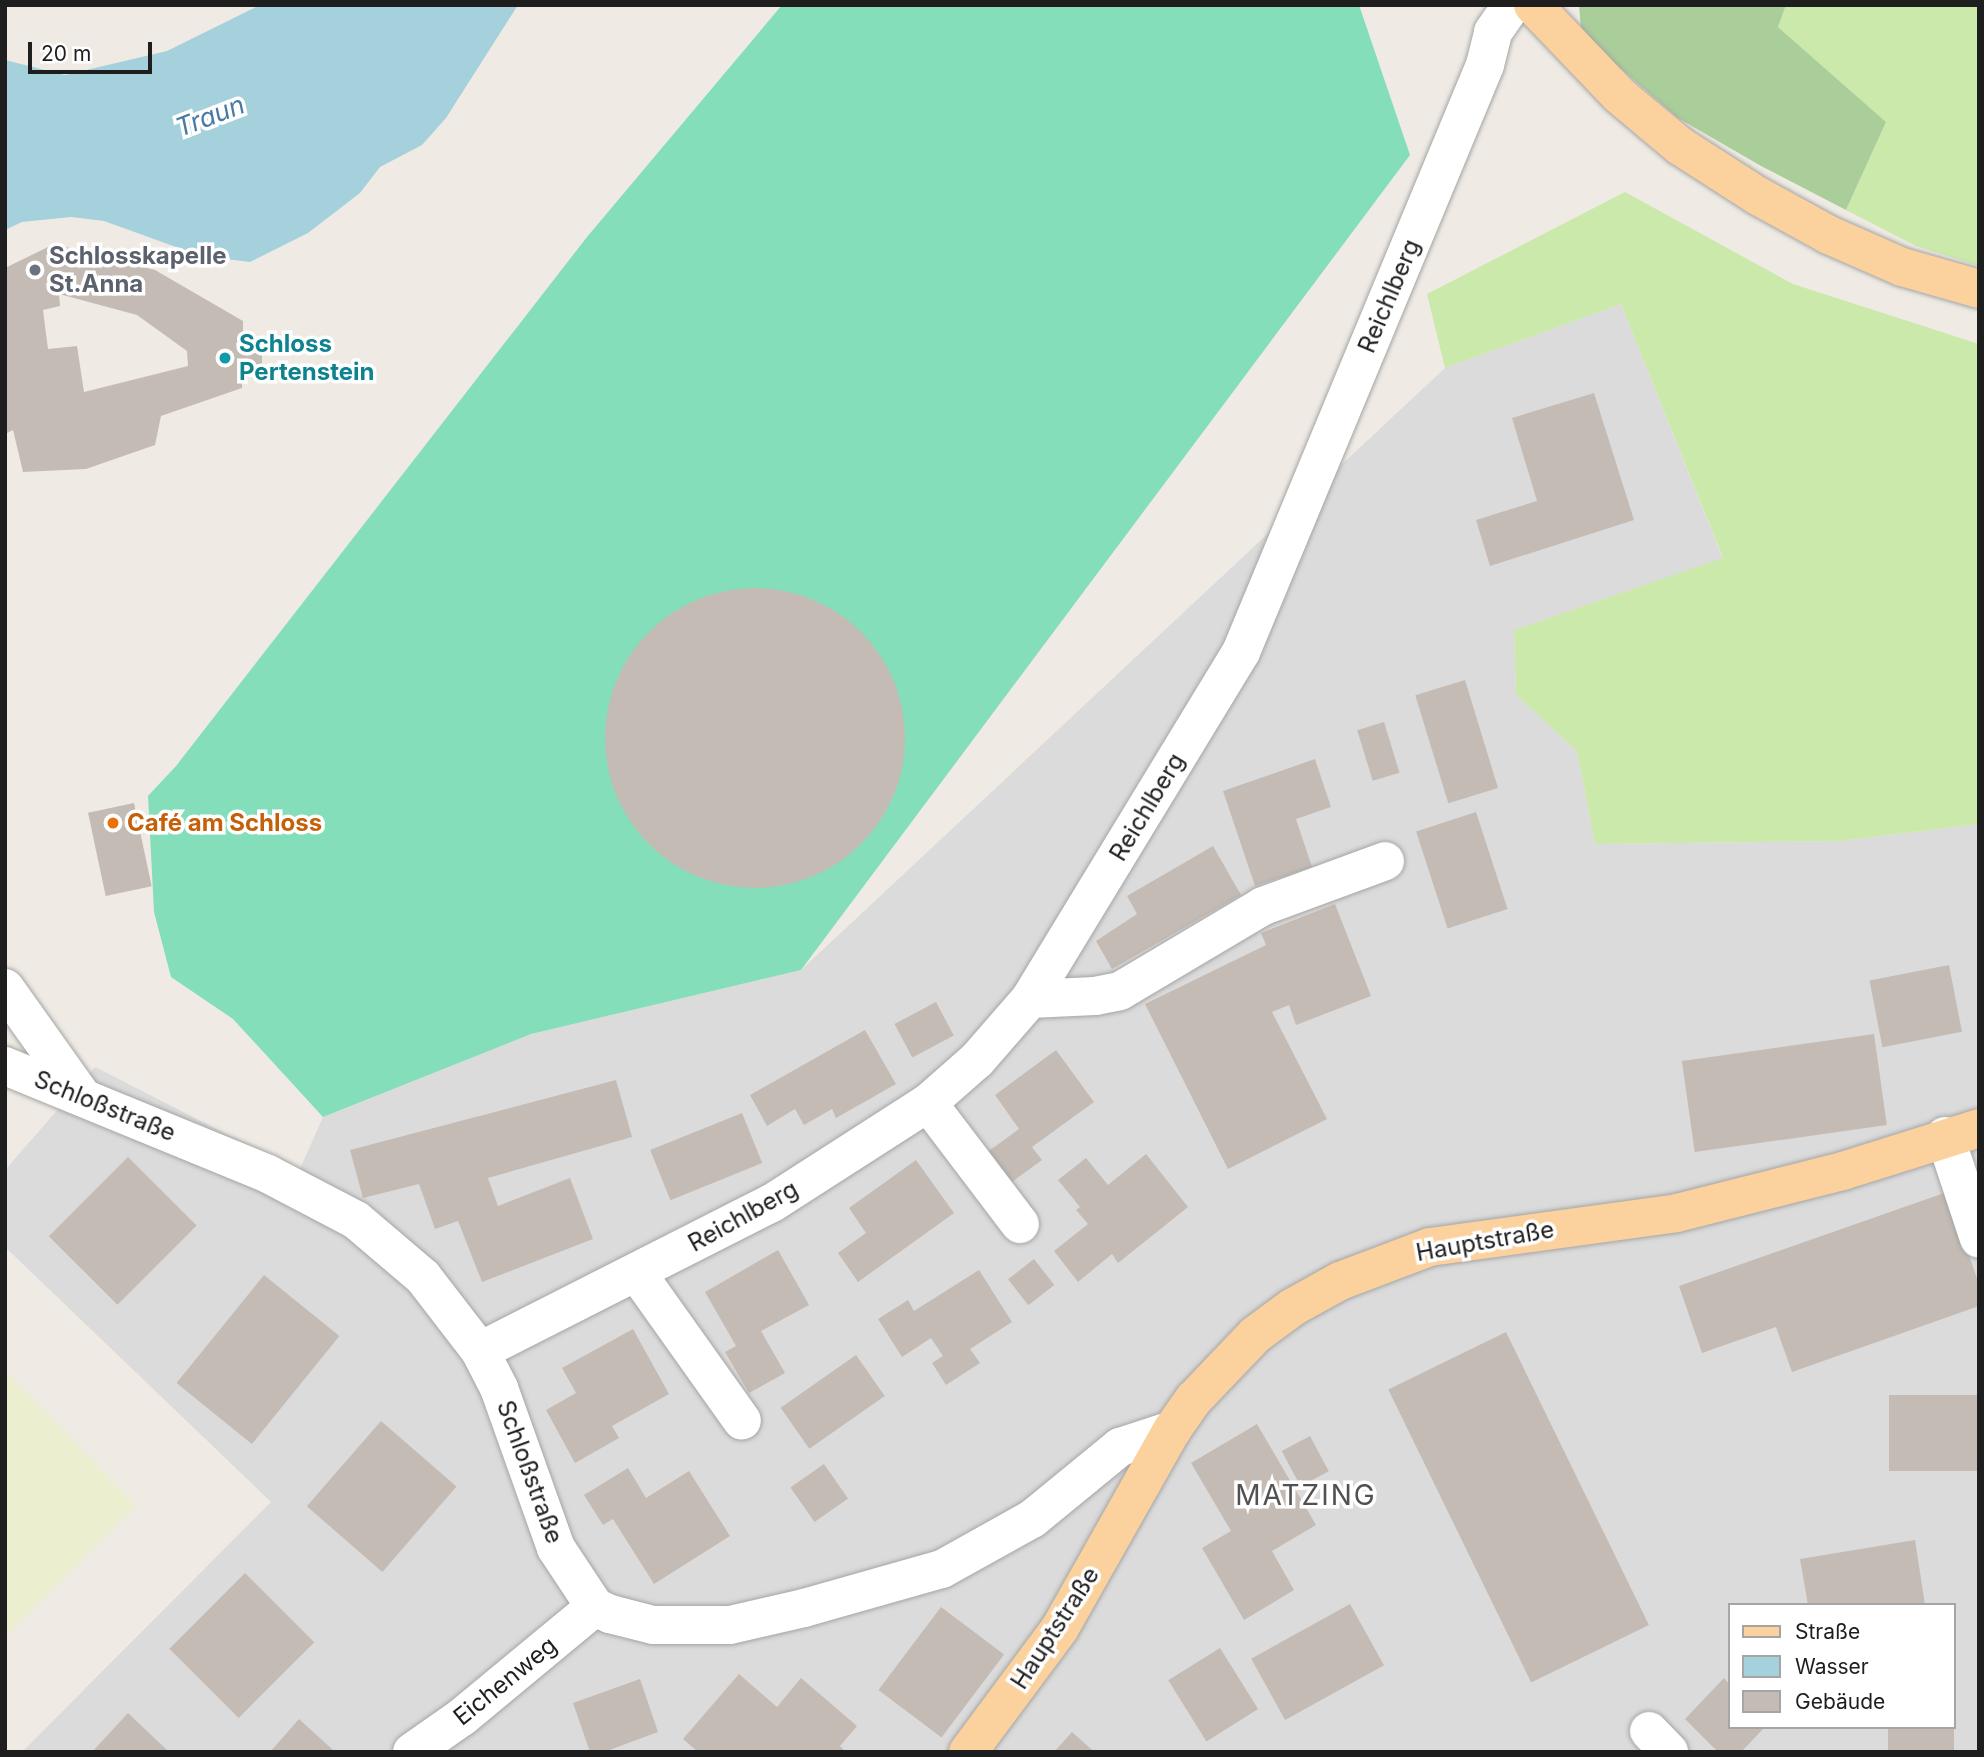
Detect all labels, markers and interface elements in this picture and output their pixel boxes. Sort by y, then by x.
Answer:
scale bar [32,28,156,72]
text: 20 m [41,41,91,66]
water label: Traun [171,89,249,143]
street label: Reichlberg [1352,235,1426,357]
place label: Schlosskapelle St.Anna [49,242,226,298]
marker: Schlosskapelle St.Anna [27,262,43,278]
place label: Schloss Pertenstein [239,330,374,386]
marker: Schloss Pertenstein [217,350,233,366]
street label: Reichlberg [1104,748,1190,866]
place label: Café am Schloss [127,809,322,837]
marker: Café am Schloss [105,815,121,831]
street label: Schloßstraße [30,1065,180,1147]
street label: Reichlberg [683,1174,803,1258]
street label: Hauptstraße [1414,1215,1556,1267]
street label: Schloßstraße [491,1397,569,1547]
district label: MATZING [1236,1478,1376,1512]
street label: Hauptstraße [1005,1562,1105,1694]
legend [1728,1603,1956,1729]
text: Straße [1795,1619,1860,1644]
street label: Eichenweg [448,1631,562,1731]
text: Wasser [1795,1654,1869,1679]
text: Gebäude [1795,1689,1885,1714]

